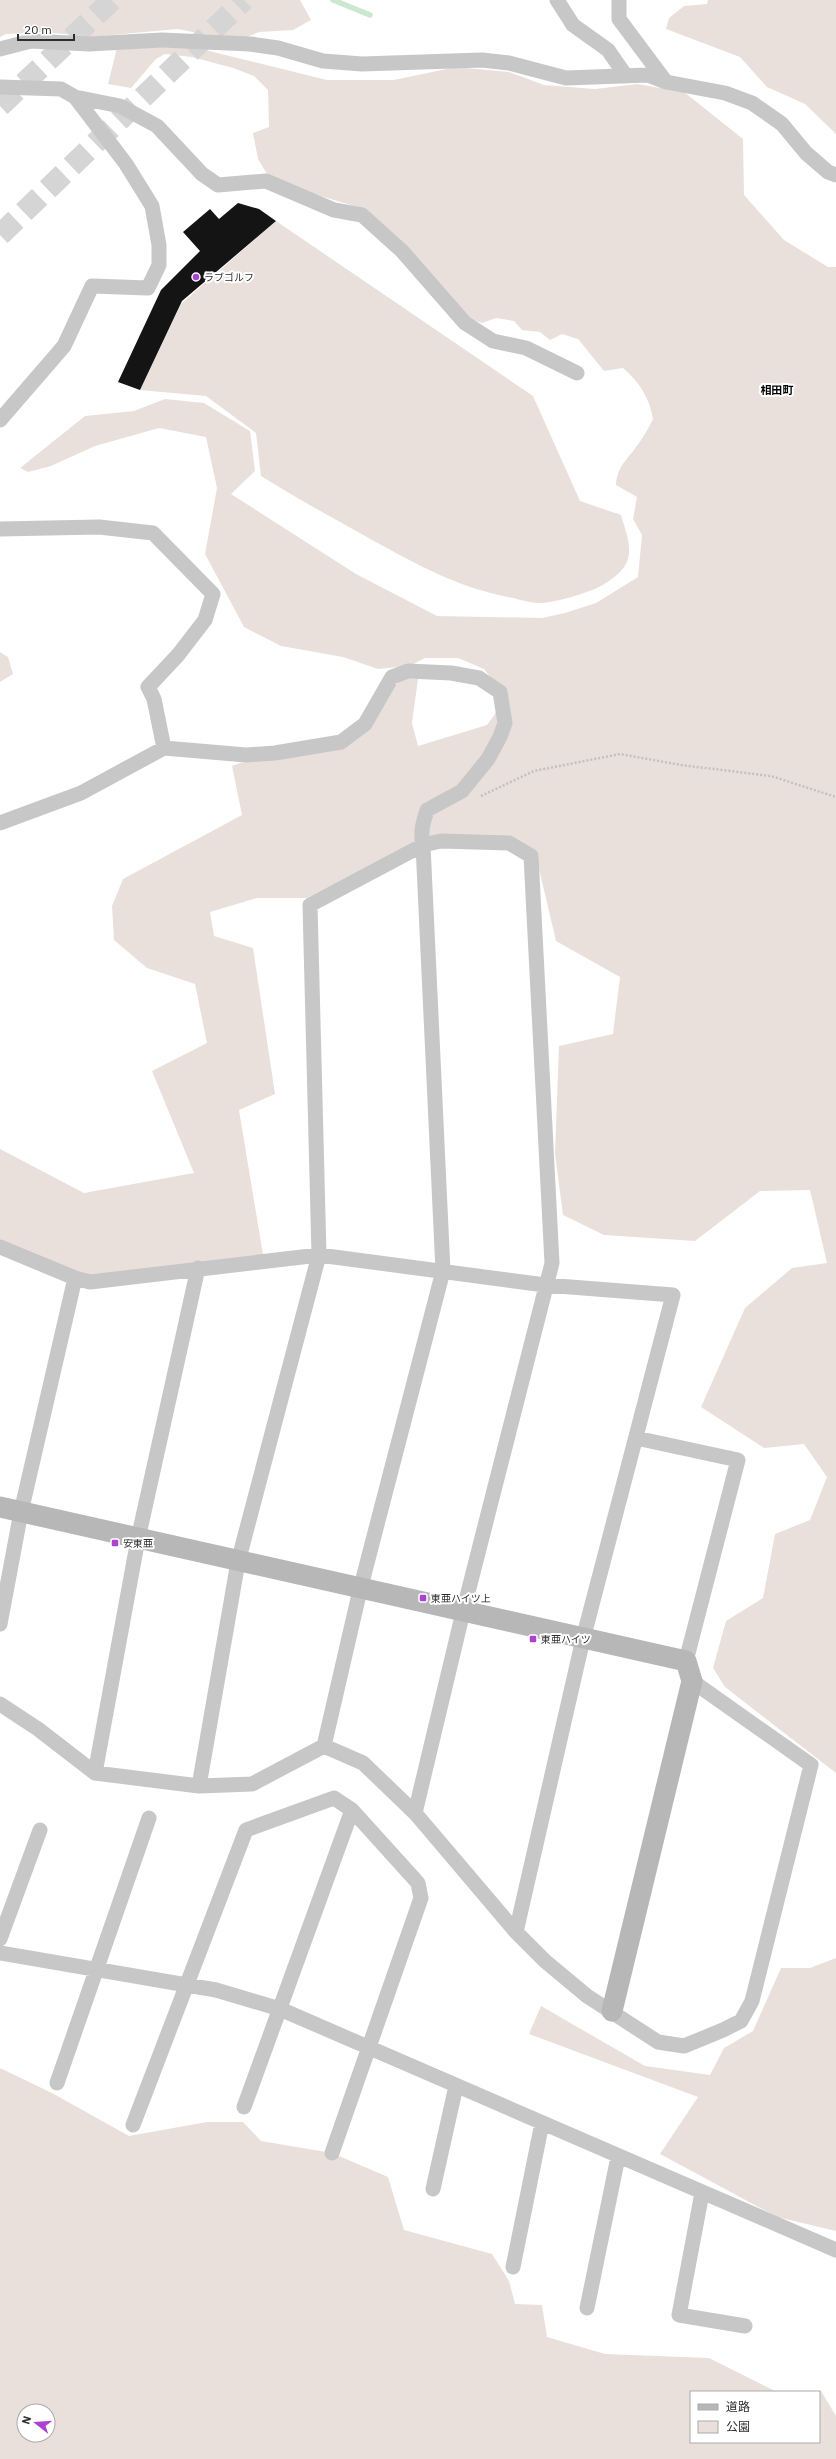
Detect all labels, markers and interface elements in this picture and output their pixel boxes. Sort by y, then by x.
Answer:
scale bar [18,16,74,42]
text: 20 m [24,22,52,37]
place label: ラブゴルフ [204,271,254,284]
marker: ラブゴルフ [191,272,201,282]
district label: 相田町 [761,383,794,397]
place label: 安東亜 [123,1537,153,1550]
marker: 安東亜 [110,1538,120,1548]
place label: 東亜ハイツ上 [431,1592,491,1605]
marker: 東亜ハイツ上 [418,1593,428,1603]
place label: 東亜ハイツ [541,1633,591,1646]
marker: 東亜ハイツ [528,1634,538,1644]
legend [690,2391,820,2443]
text: 道路 [726,2399,750,2414]
north arrow [16,2403,56,2443]
text: N [19,2414,34,2426]
text: 公園 [726,2419,750,2434]

